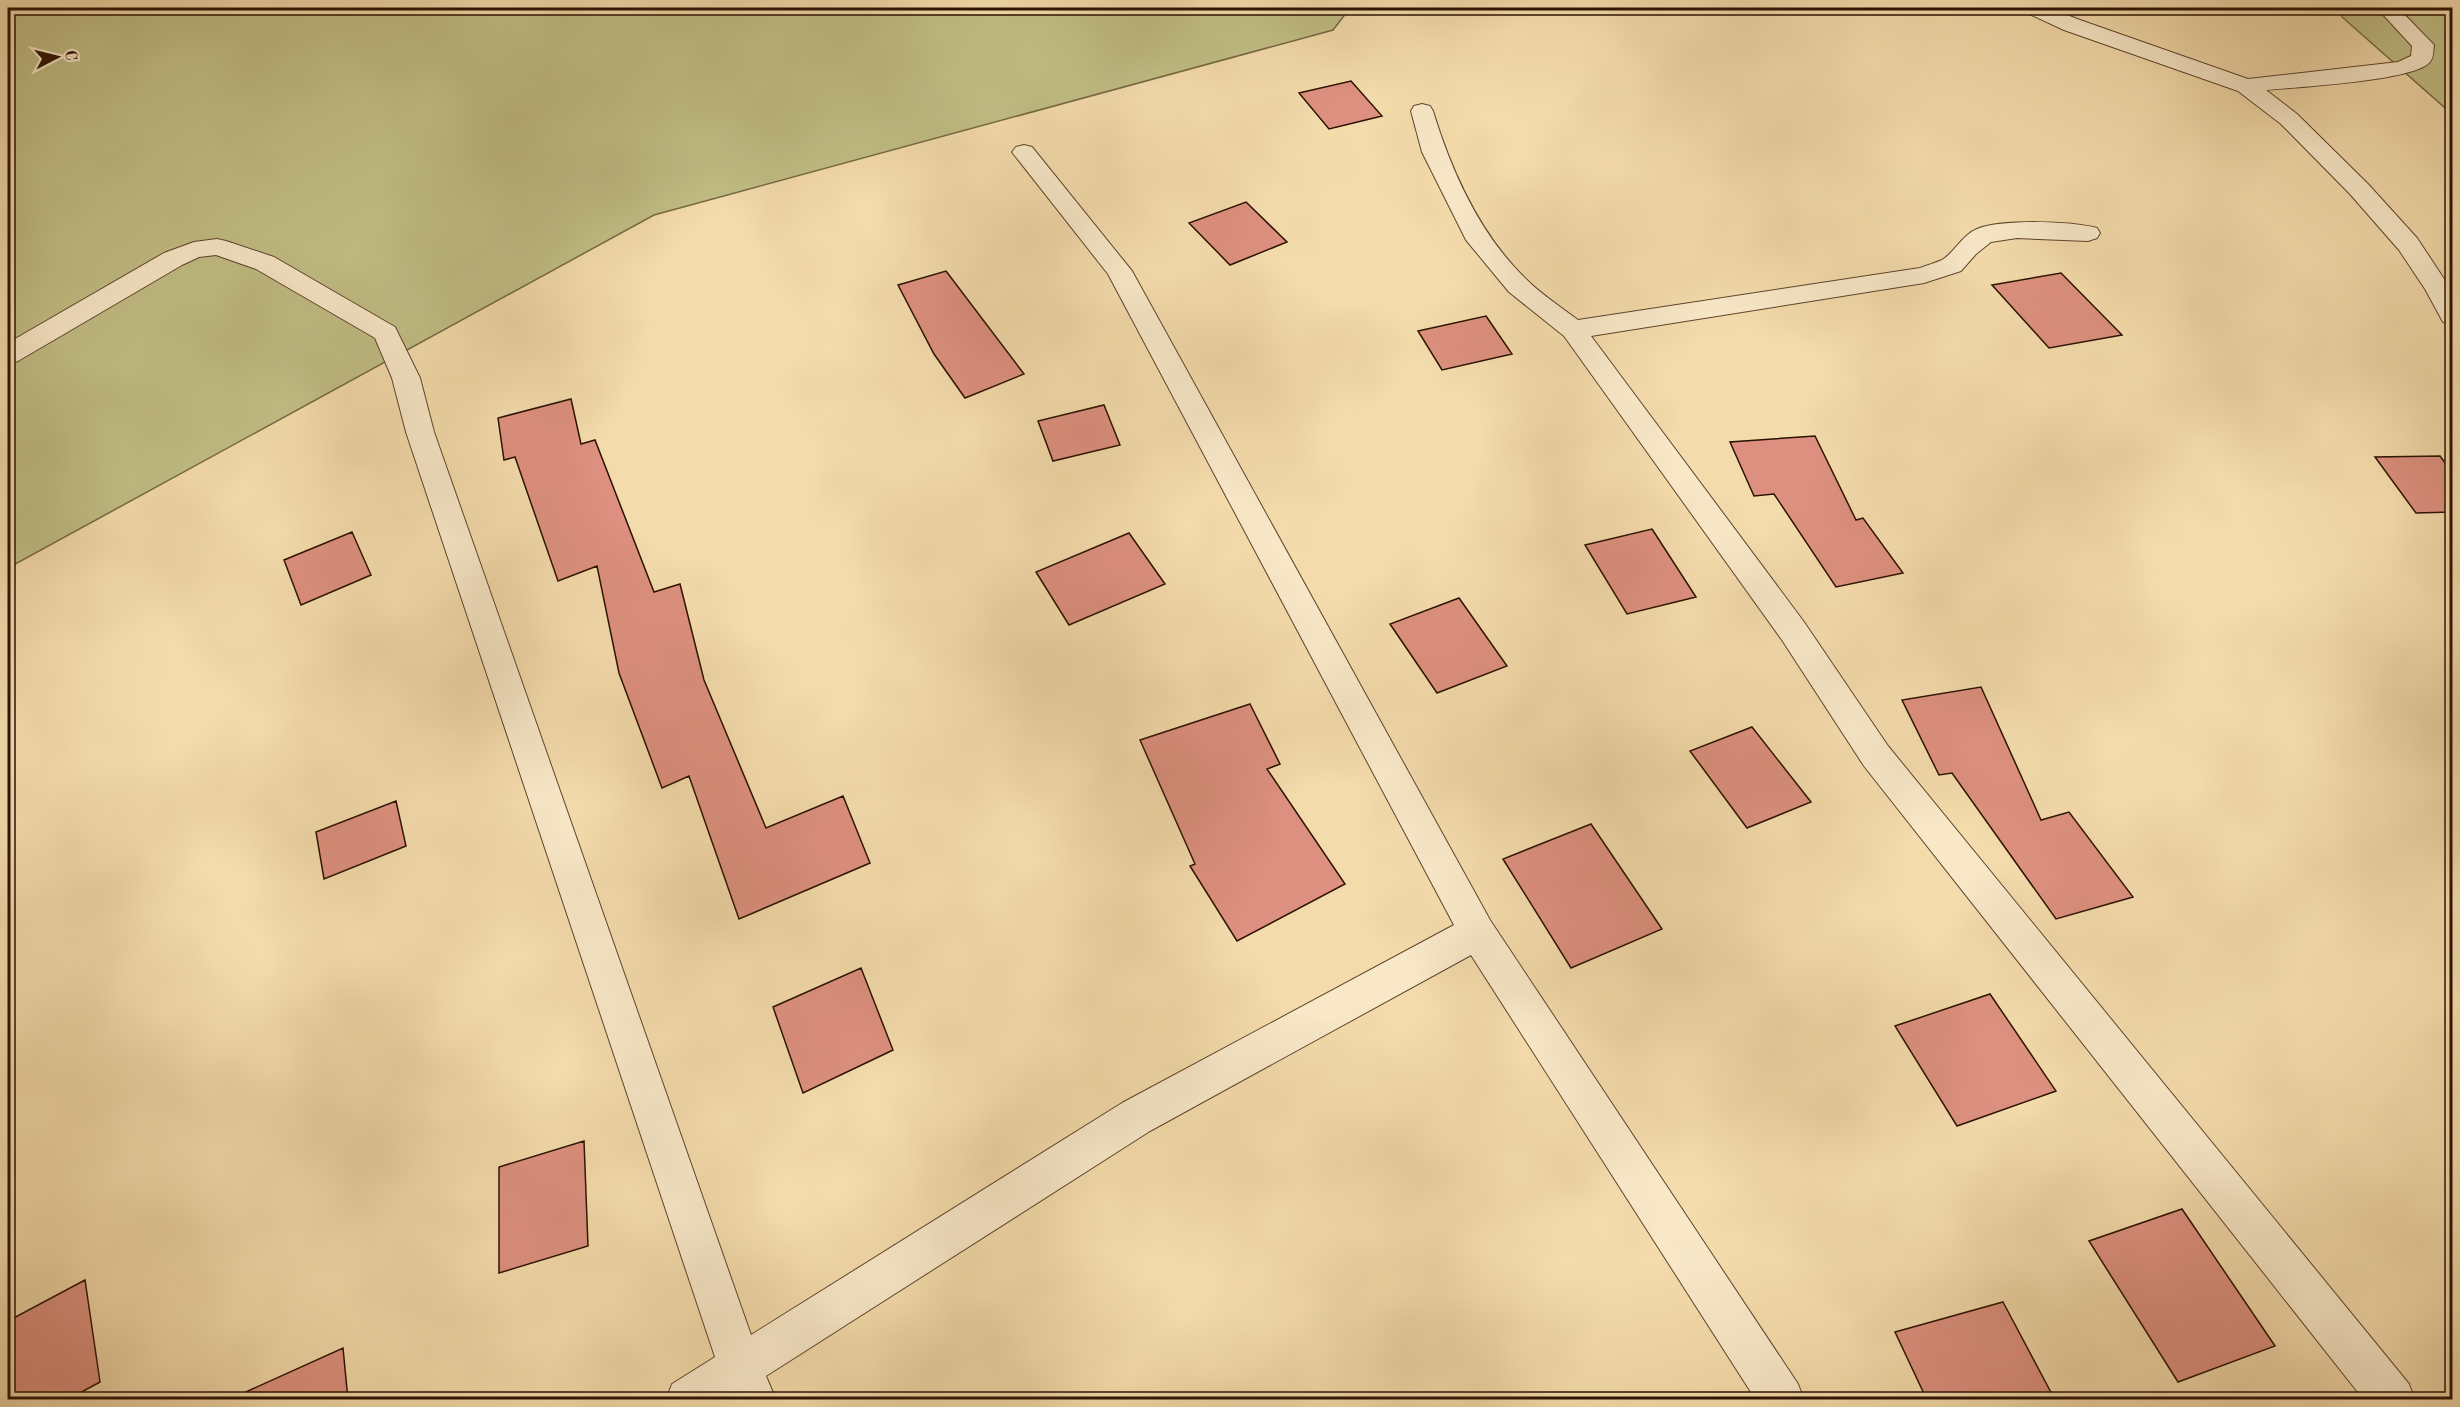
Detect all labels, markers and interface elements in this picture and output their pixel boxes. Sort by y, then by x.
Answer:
north arrow [27,27,87,87]
text: С [61,49,78,62]

